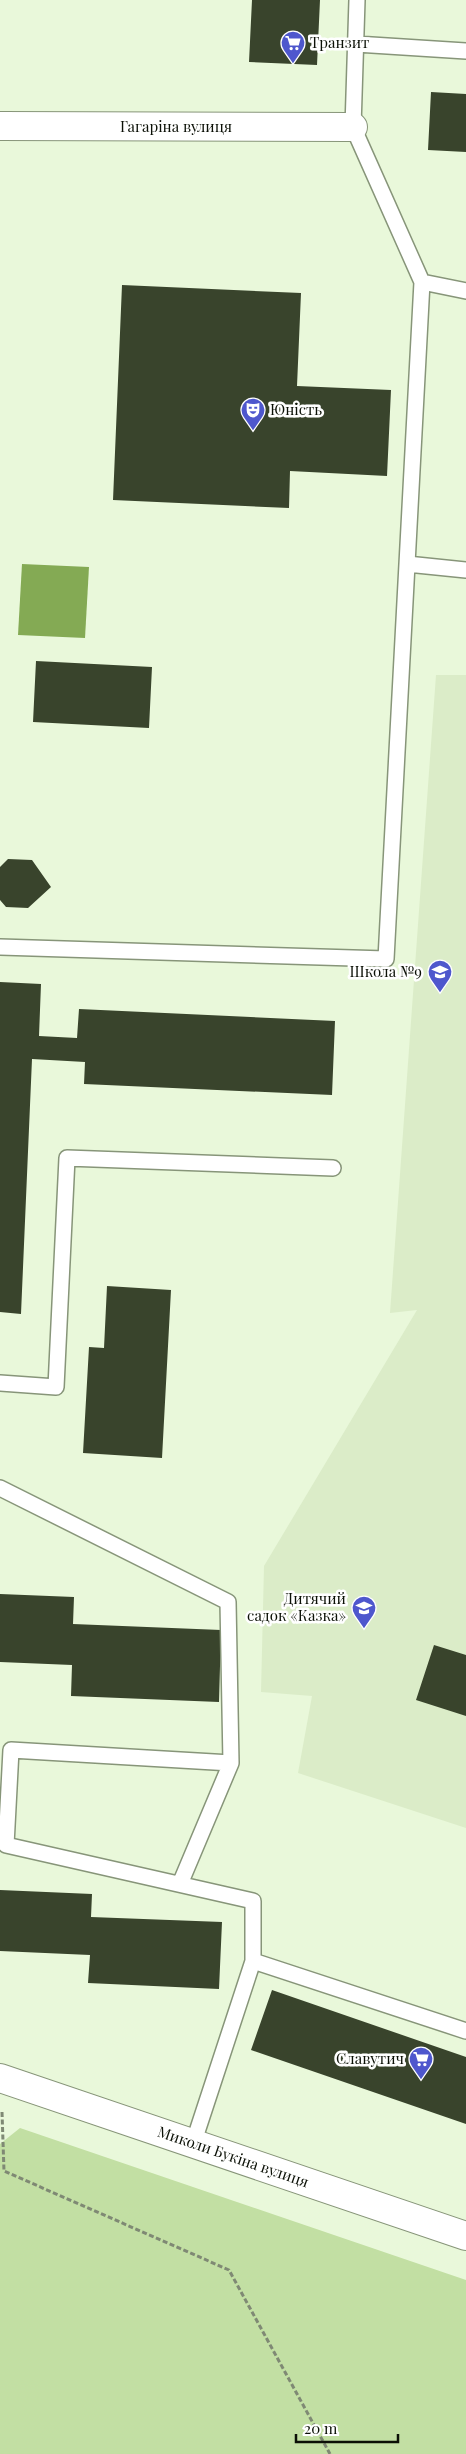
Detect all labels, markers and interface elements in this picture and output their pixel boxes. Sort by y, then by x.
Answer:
supermarket icon: Транзит [280,30,306,64]
place label: Транзит [310,32,369,52]
street label: Гагаріна вулиця [120,116,232,136]
theatre icon: Юність [240,397,266,431]
place label: Юність [270,399,322,419]
school or university icon: Школа №9 [427,959,453,993]
place label: Школа №9 [350,961,422,981]
place label: Дитячий садок «Казка» [247,1588,346,1625]
school or university icon: Дитячий садок «Казка» [351,1595,377,1629]
supermarket icon: Славутич [408,2046,434,2080]
place label: Славутич [336,2048,405,2068]
street label: Миколи Букіна вулиця [155,2121,311,2191]
scale bar [296,2412,398,2444]
text: 20 m [304,2418,338,2438]

